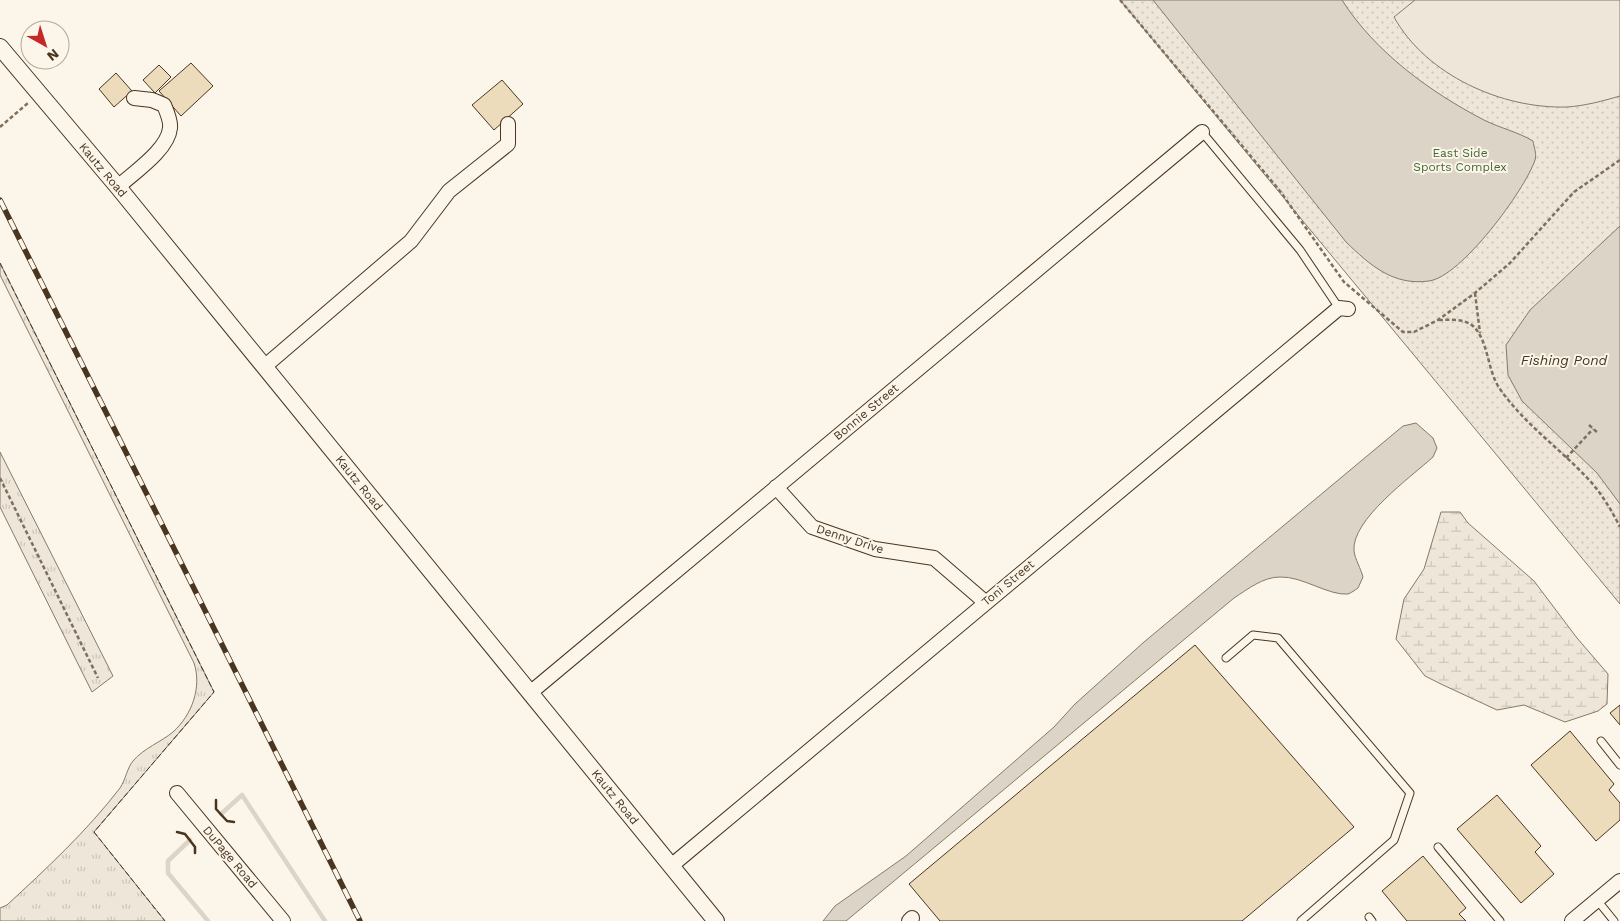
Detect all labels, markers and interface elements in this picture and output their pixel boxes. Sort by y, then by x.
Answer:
north arrow [20,20,70,70]
text: N [44,46,62,65]
street label: Kautz Road [76,140,130,200]
park label: East Side Sports Complex [1413,146,1507,174]
water label: Fishing Pond [1521,352,1608,368]
street label: Bonnie Street [831,381,901,443]
street label: Kautz Road [333,453,385,513]
street label: Denny Drive [815,522,886,557]
street label: Toni Street [979,557,1037,609]
street label: Kautz Road [589,767,641,827]
street label: DuPage Road [200,823,260,891]

